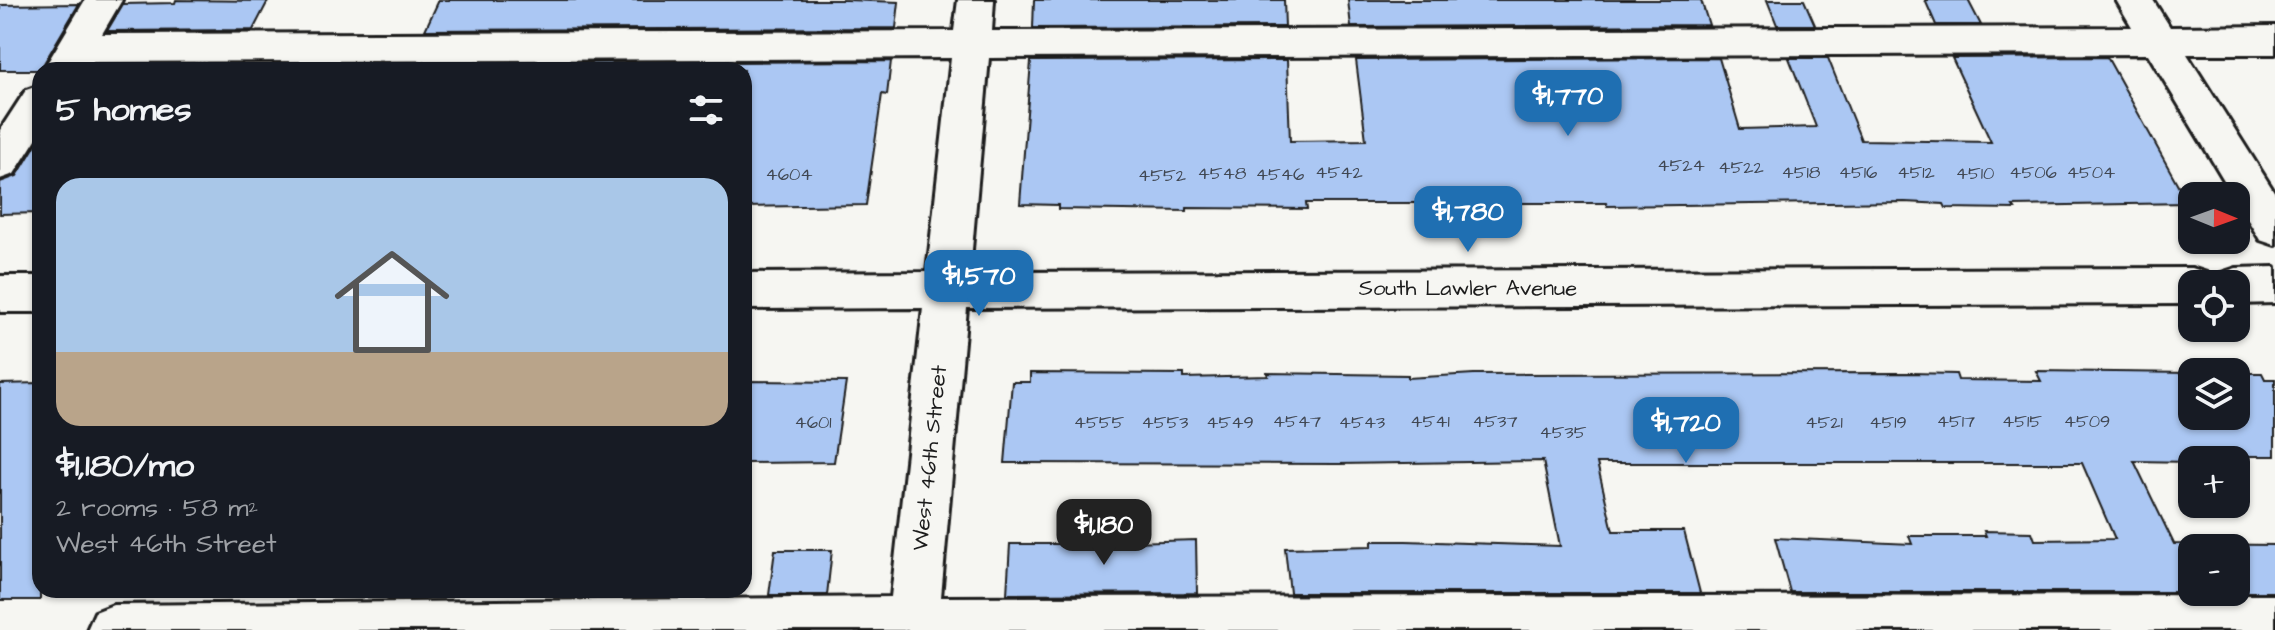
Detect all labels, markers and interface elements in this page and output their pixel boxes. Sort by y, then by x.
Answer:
pin: $1,770 [1503,70,1633,138]
text: $1,770 [1533,78,1603,114]
text: 5 homes [56,86,192,134]
icon: filters [684,88,728,132]
house number: 4524 [1657,153,1705,178]
house number: 4522 [1718,155,1764,180]
house number: 4542 [1315,160,1363,185]
house number: 4518 [1782,160,1821,185]
house number: 4516 [1839,160,1877,185]
house number: 4512 [1897,160,1935,185]
house number: 4506 [2009,160,2057,185]
house number: 4504 [2067,160,2115,185]
house number: 4548 [1198,161,1247,186]
house number: 4510 [1956,161,1994,186]
house number: 4604 [765,162,813,187]
house number: 4546 [1256,162,1304,187]
house number: 4552 [1138,163,1187,188]
north arrow [2178,182,2250,254]
map controls [2178,182,2250,606]
pin: $1,780 [1403,186,1533,254]
text: $1,780 [1432,194,1504,230]
icon: home [320,230,464,374]
pin: $1,570 [914,250,1044,318]
text: $1,570 [942,258,1016,294]
button: locate [2178,270,2250,342]
street label: South Lawler Avenue [1359,273,1577,304]
button: layers [2178,358,2250,430]
street label: West 46th Street [905,364,955,552]
pin: $1,720 [1621,397,1751,465]
text: $1,720 [1651,405,1721,441]
house number: 4547 [1273,409,1321,434]
house number: 4541 [1410,409,1450,434]
house number: 4537 [1472,409,1518,434]
house number: 4517 [1937,409,1975,434]
house number: 4515 [2002,409,2042,434]
house number: 4509 [2064,409,2110,434]
house number: 4601 [794,410,832,435]
house number: 4555 [1074,410,1124,435]
house number: 4553 [1142,410,1188,435]
house number: 4549 [1206,410,1254,435]
house number: 4543 [1339,410,1385,435]
house number: 4521 [1805,410,1843,435]
house number: 4519 [1869,410,1907,435]
house number: 4535 [1540,420,1587,445]
text: $1,180/mo [56,442,194,490]
button: + [2178,446,2250,518]
text: 2 rooms · 58 m² [56,490,258,526]
pin: $1,180 [1039,499,1169,567]
text: $1,180 [1074,507,1134,543]
text: West 46th Street [56,526,277,562]
button: − [2178,534,2250,606]

